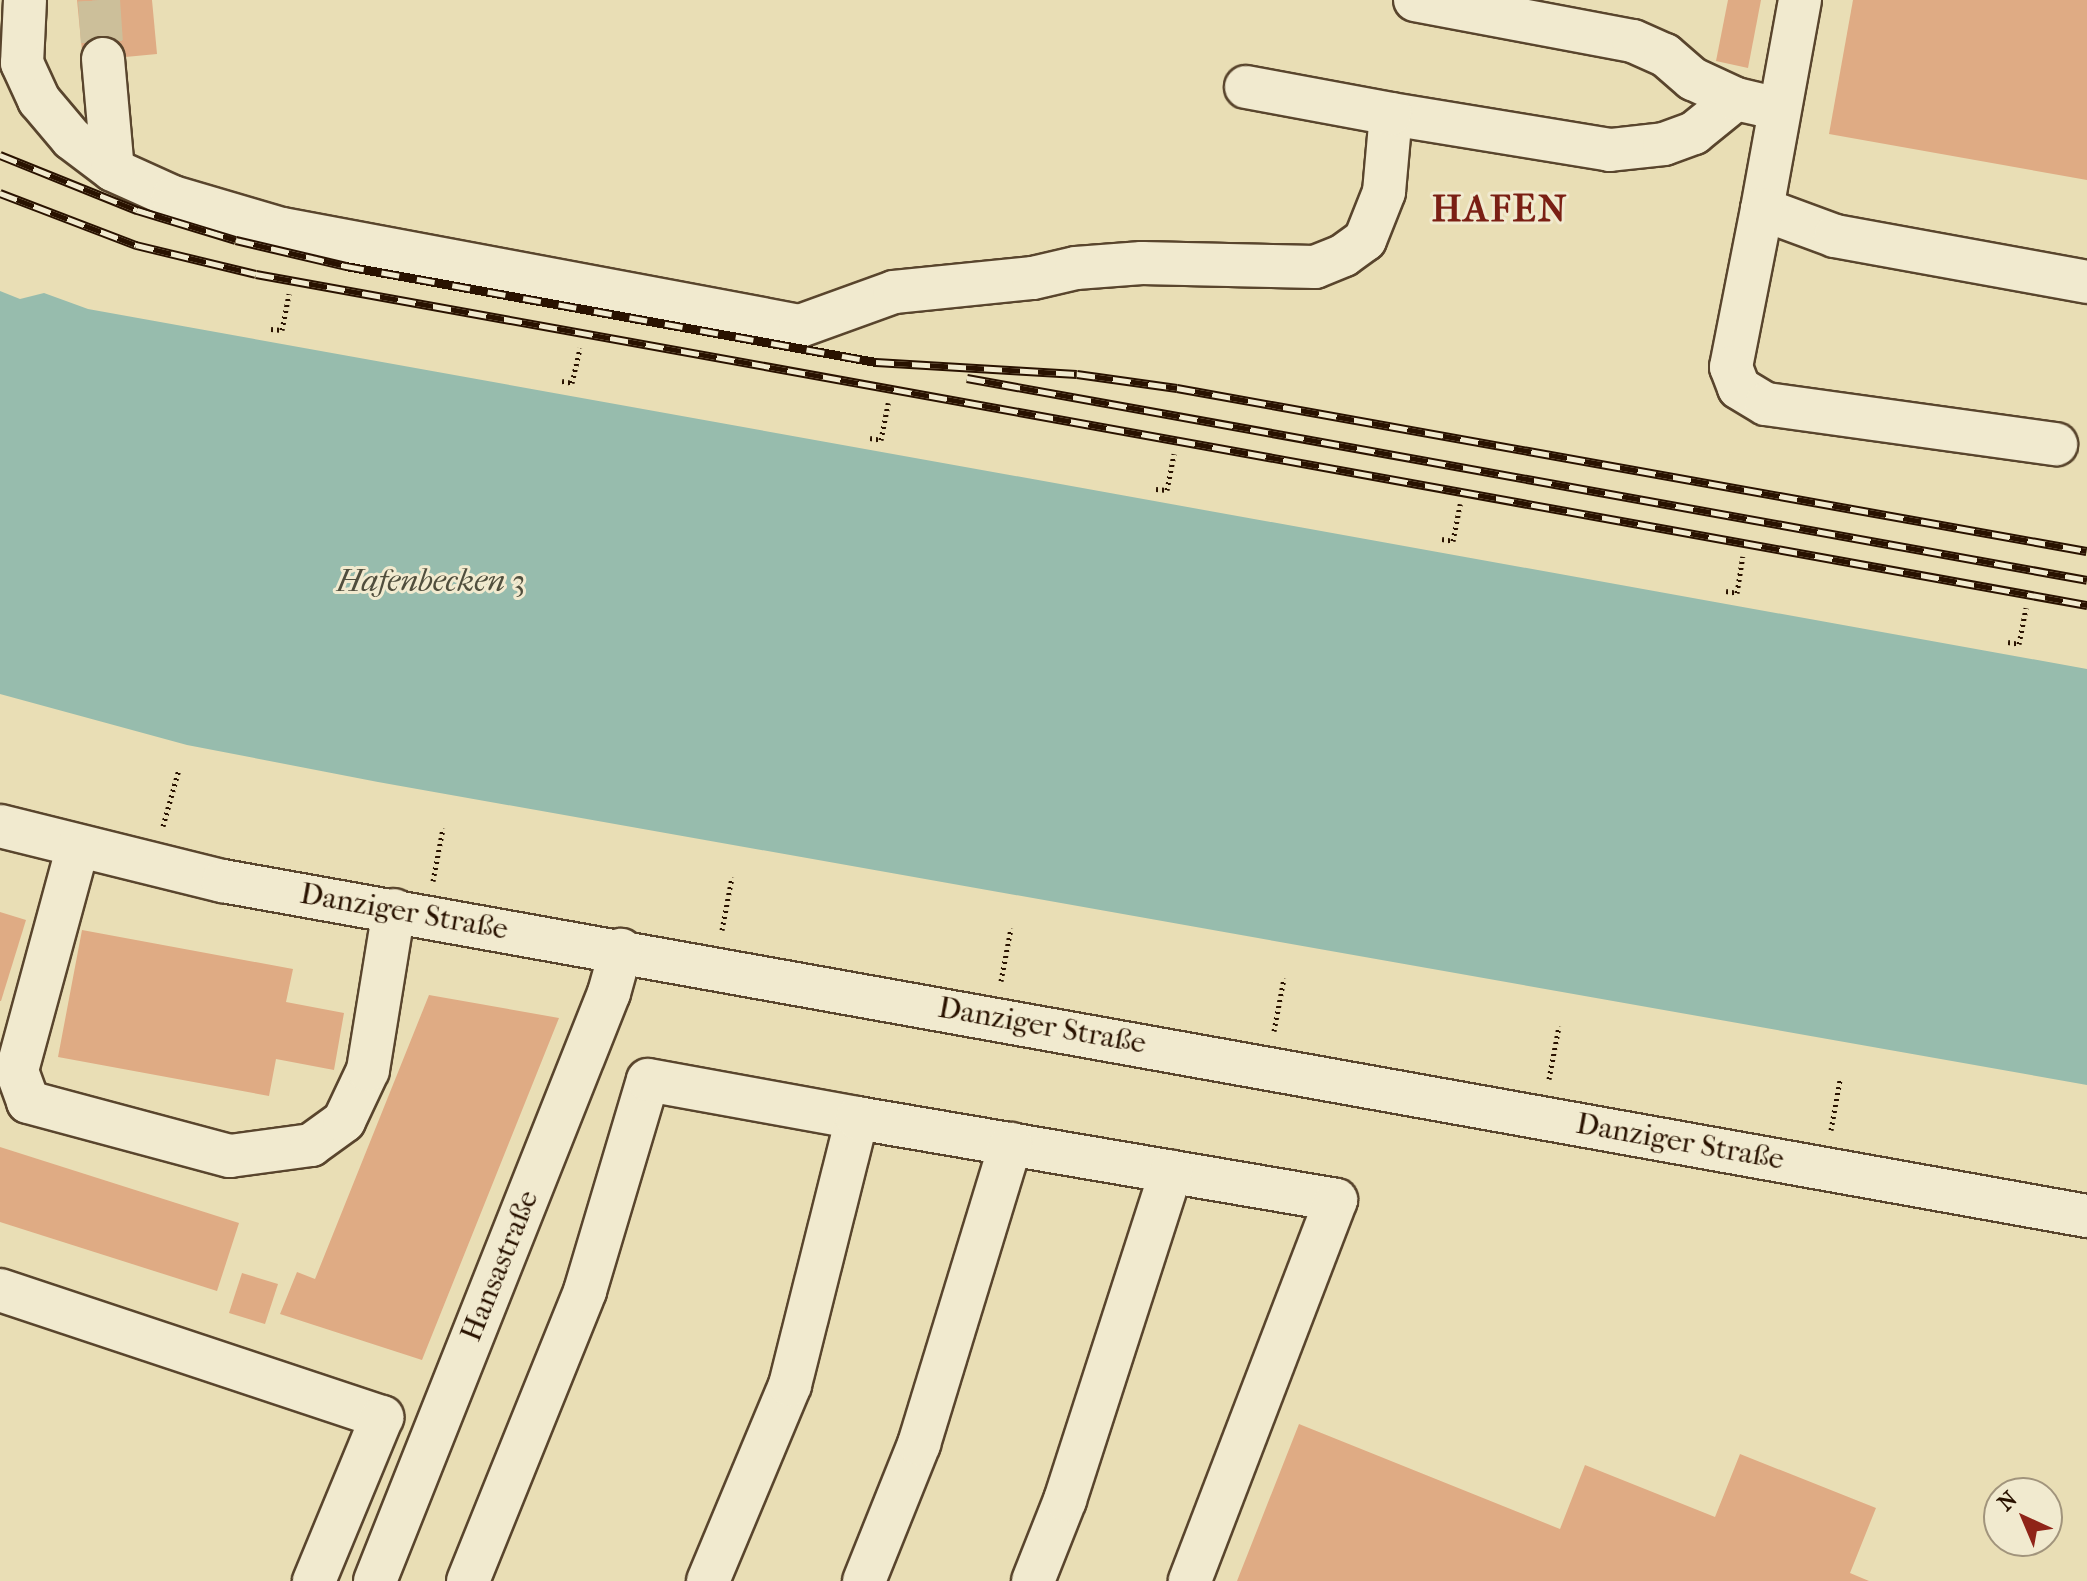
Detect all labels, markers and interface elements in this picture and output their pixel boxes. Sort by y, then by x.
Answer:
district label: HAFEN [1431,186,1569,232]
water label: Hafenbecken 3 [337,562,525,600]
street label: Danziger Straße [297,876,511,948]
street label: Danziger Straße [935,990,1149,1062]
street label: Danziger Straße [1573,1106,1787,1178]
street label: Hansastraße [453,1185,547,1347]
north arrow [1983,1477,2063,1557]
text: N [1993,1486,2023,1516]

